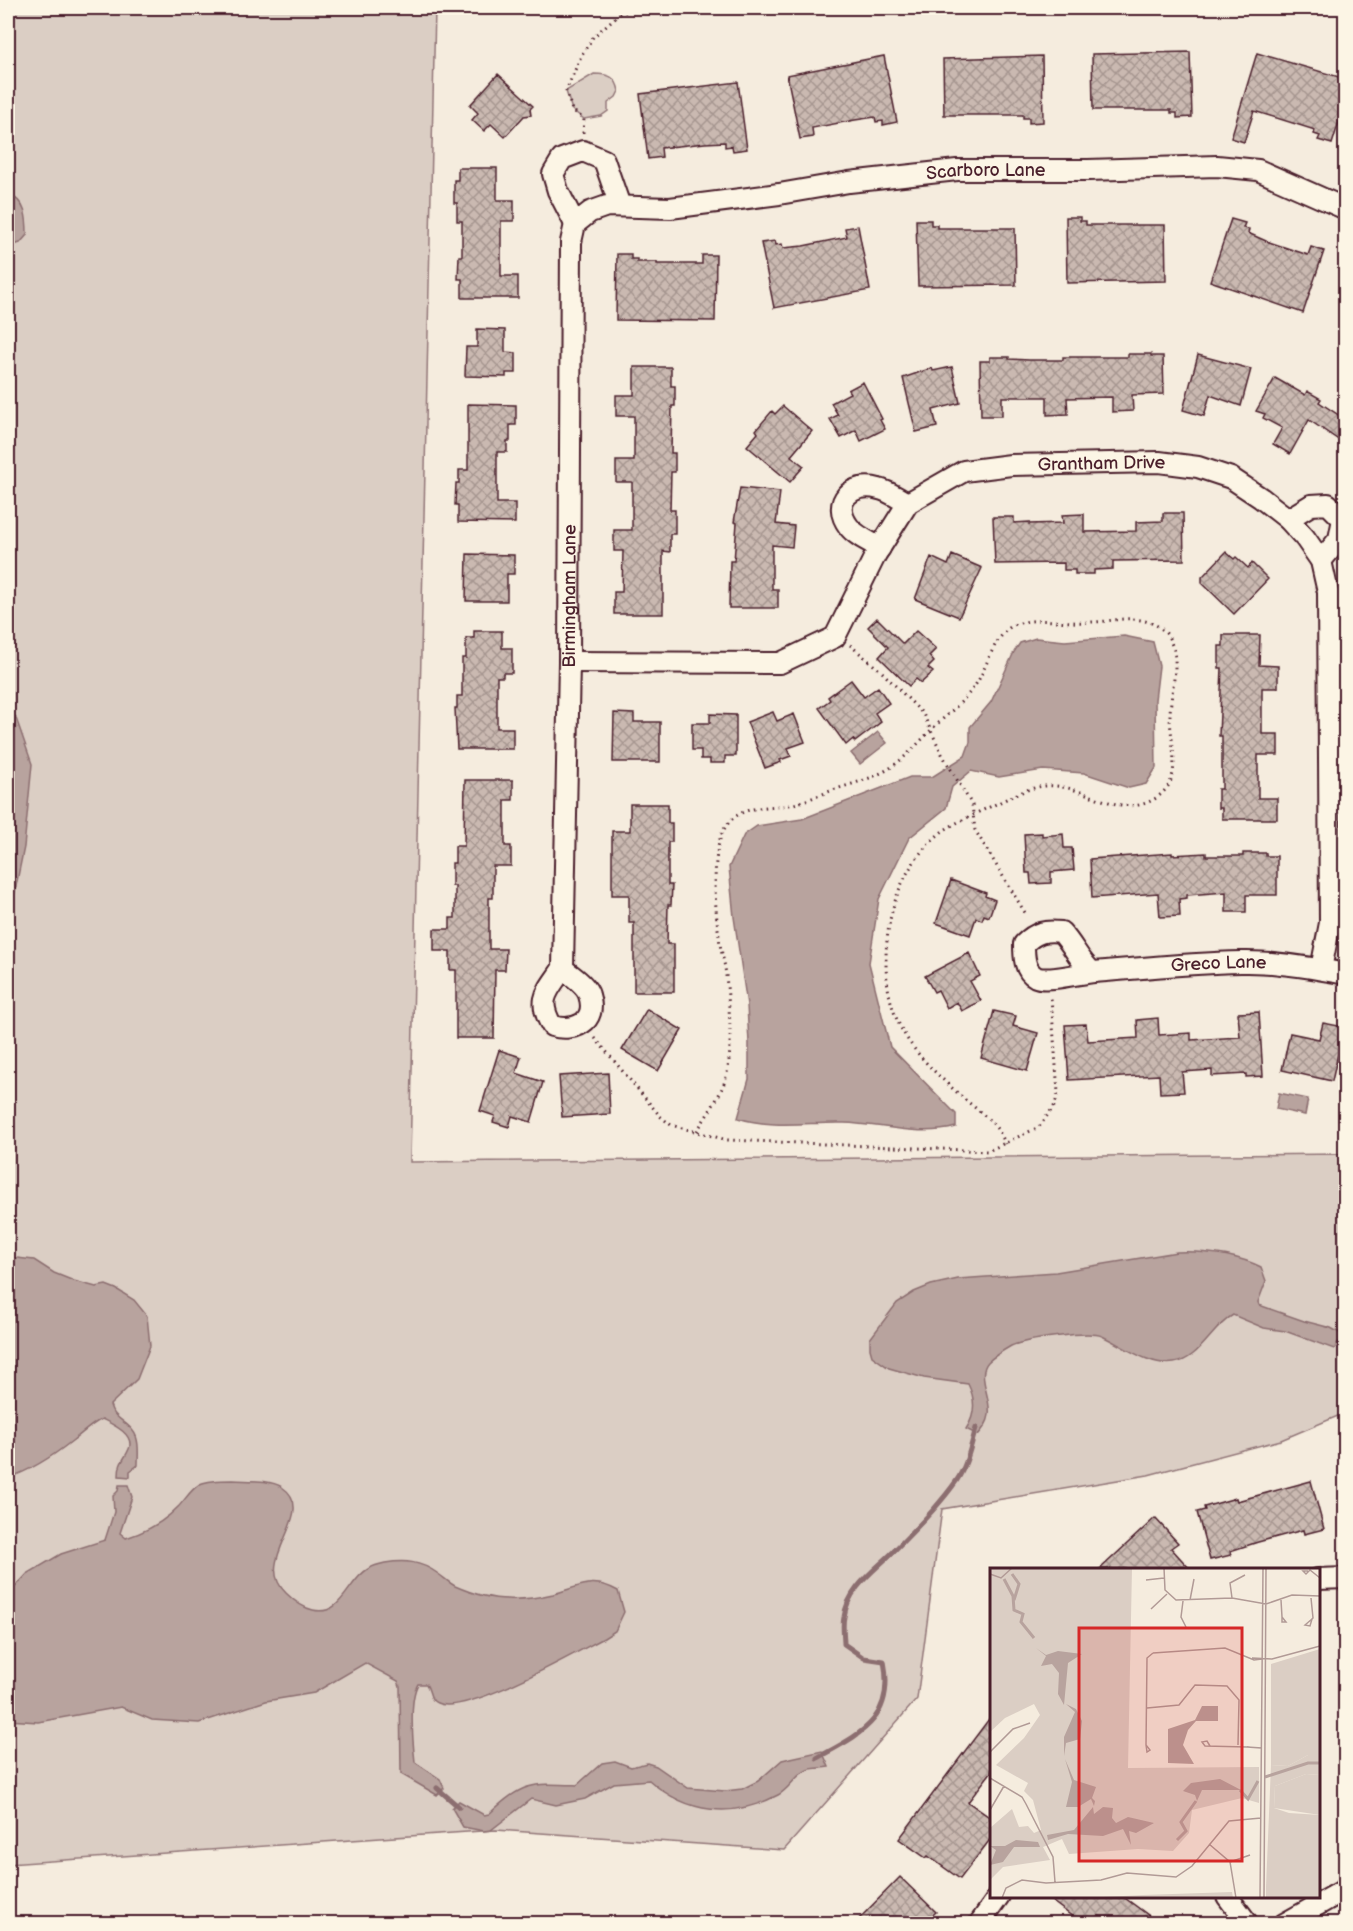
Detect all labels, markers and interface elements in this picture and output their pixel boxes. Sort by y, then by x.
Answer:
street label: Scarboro Lane [925,160,1046,184]
street label: Grantham Drive [1037,451,1167,475]
street label: Birmingham Lane [558,524,580,668]
street label: Greco Lane [1170,951,1267,976]
inset map [990,1568,1320,1898]

